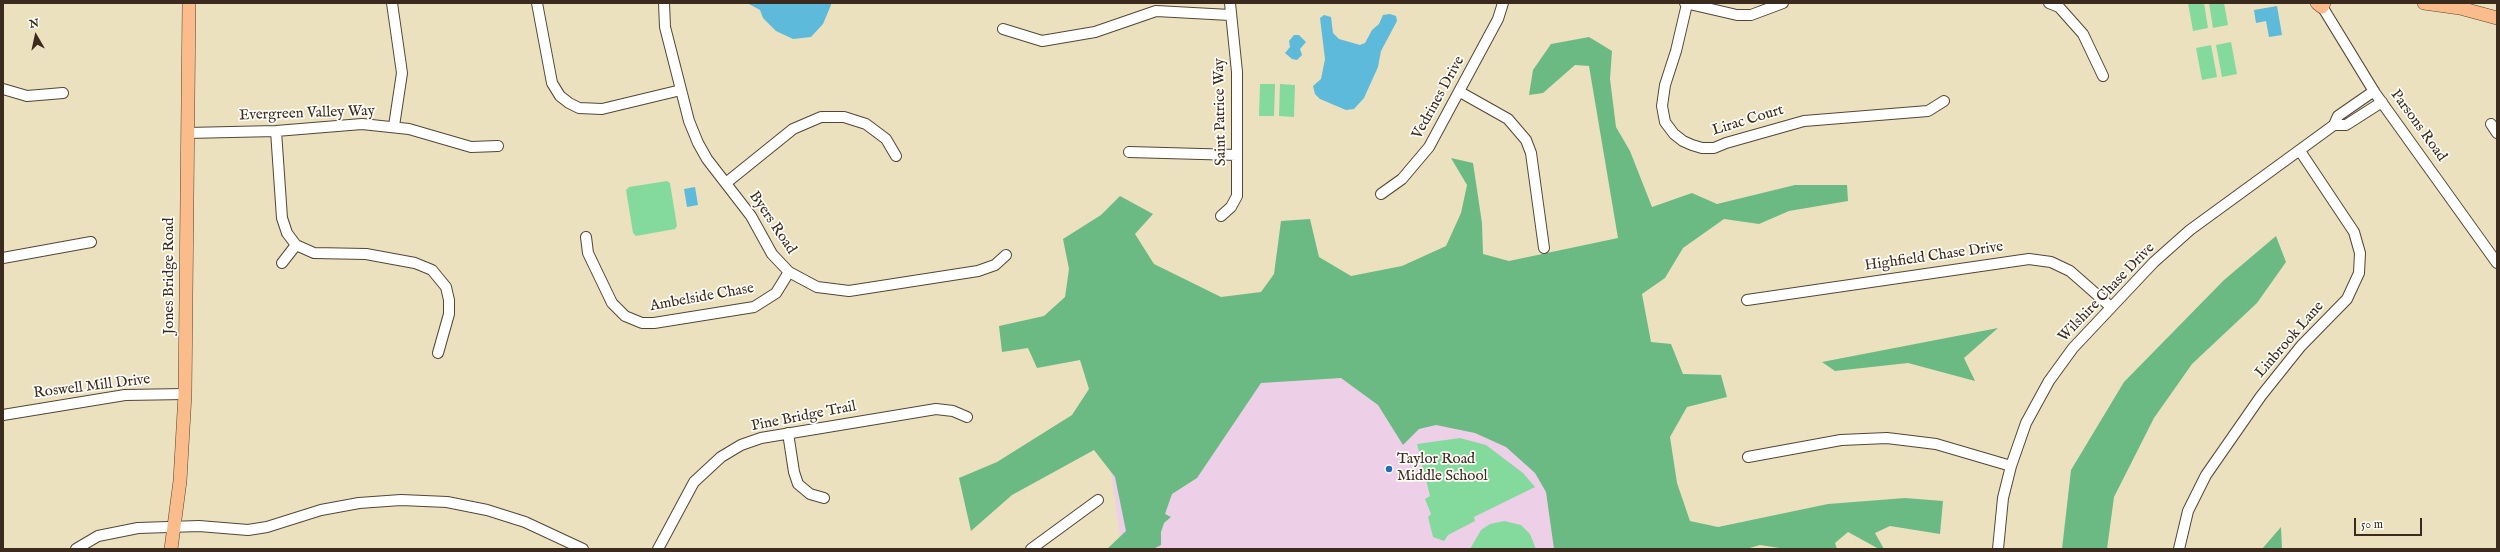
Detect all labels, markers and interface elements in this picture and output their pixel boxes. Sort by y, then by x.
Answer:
north arrow [16,16,56,56]
text: N [28,16,40,32]
street label: Vedrines Drive [1409,53,1469,143]
street label: Saint Patrice Way [1211,58,1231,166]
street label: Parsons Road [2386,87,2450,165]
street label: Lirac Court [1710,102,1786,140]
street label: Evergreen Valley Way [239,103,375,125]
street label: Byers Road [744,188,800,258]
street label: Jones Bridge Road [161,218,179,334]
street label: Highfield Chase Drive [1864,238,2004,276]
street label: Wilshire Chase Drive [2055,240,2159,346]
street label: Ambelside Chase [649,280,755,316]
street label: Linbrook Lane [2252,298,2328,382]
street label: Roswell Mill Drive [33,371,151,403]
street label: Pine Bridge Trail [750,398,858,436]
place label: Taylor Road Middle School [1397,451,1488,486]
marker: Taylor Road Middle School [1384,464,1394,474]
scale bar [2356,510,2424,536]
text: 50 m [2361,517,2383,532]

